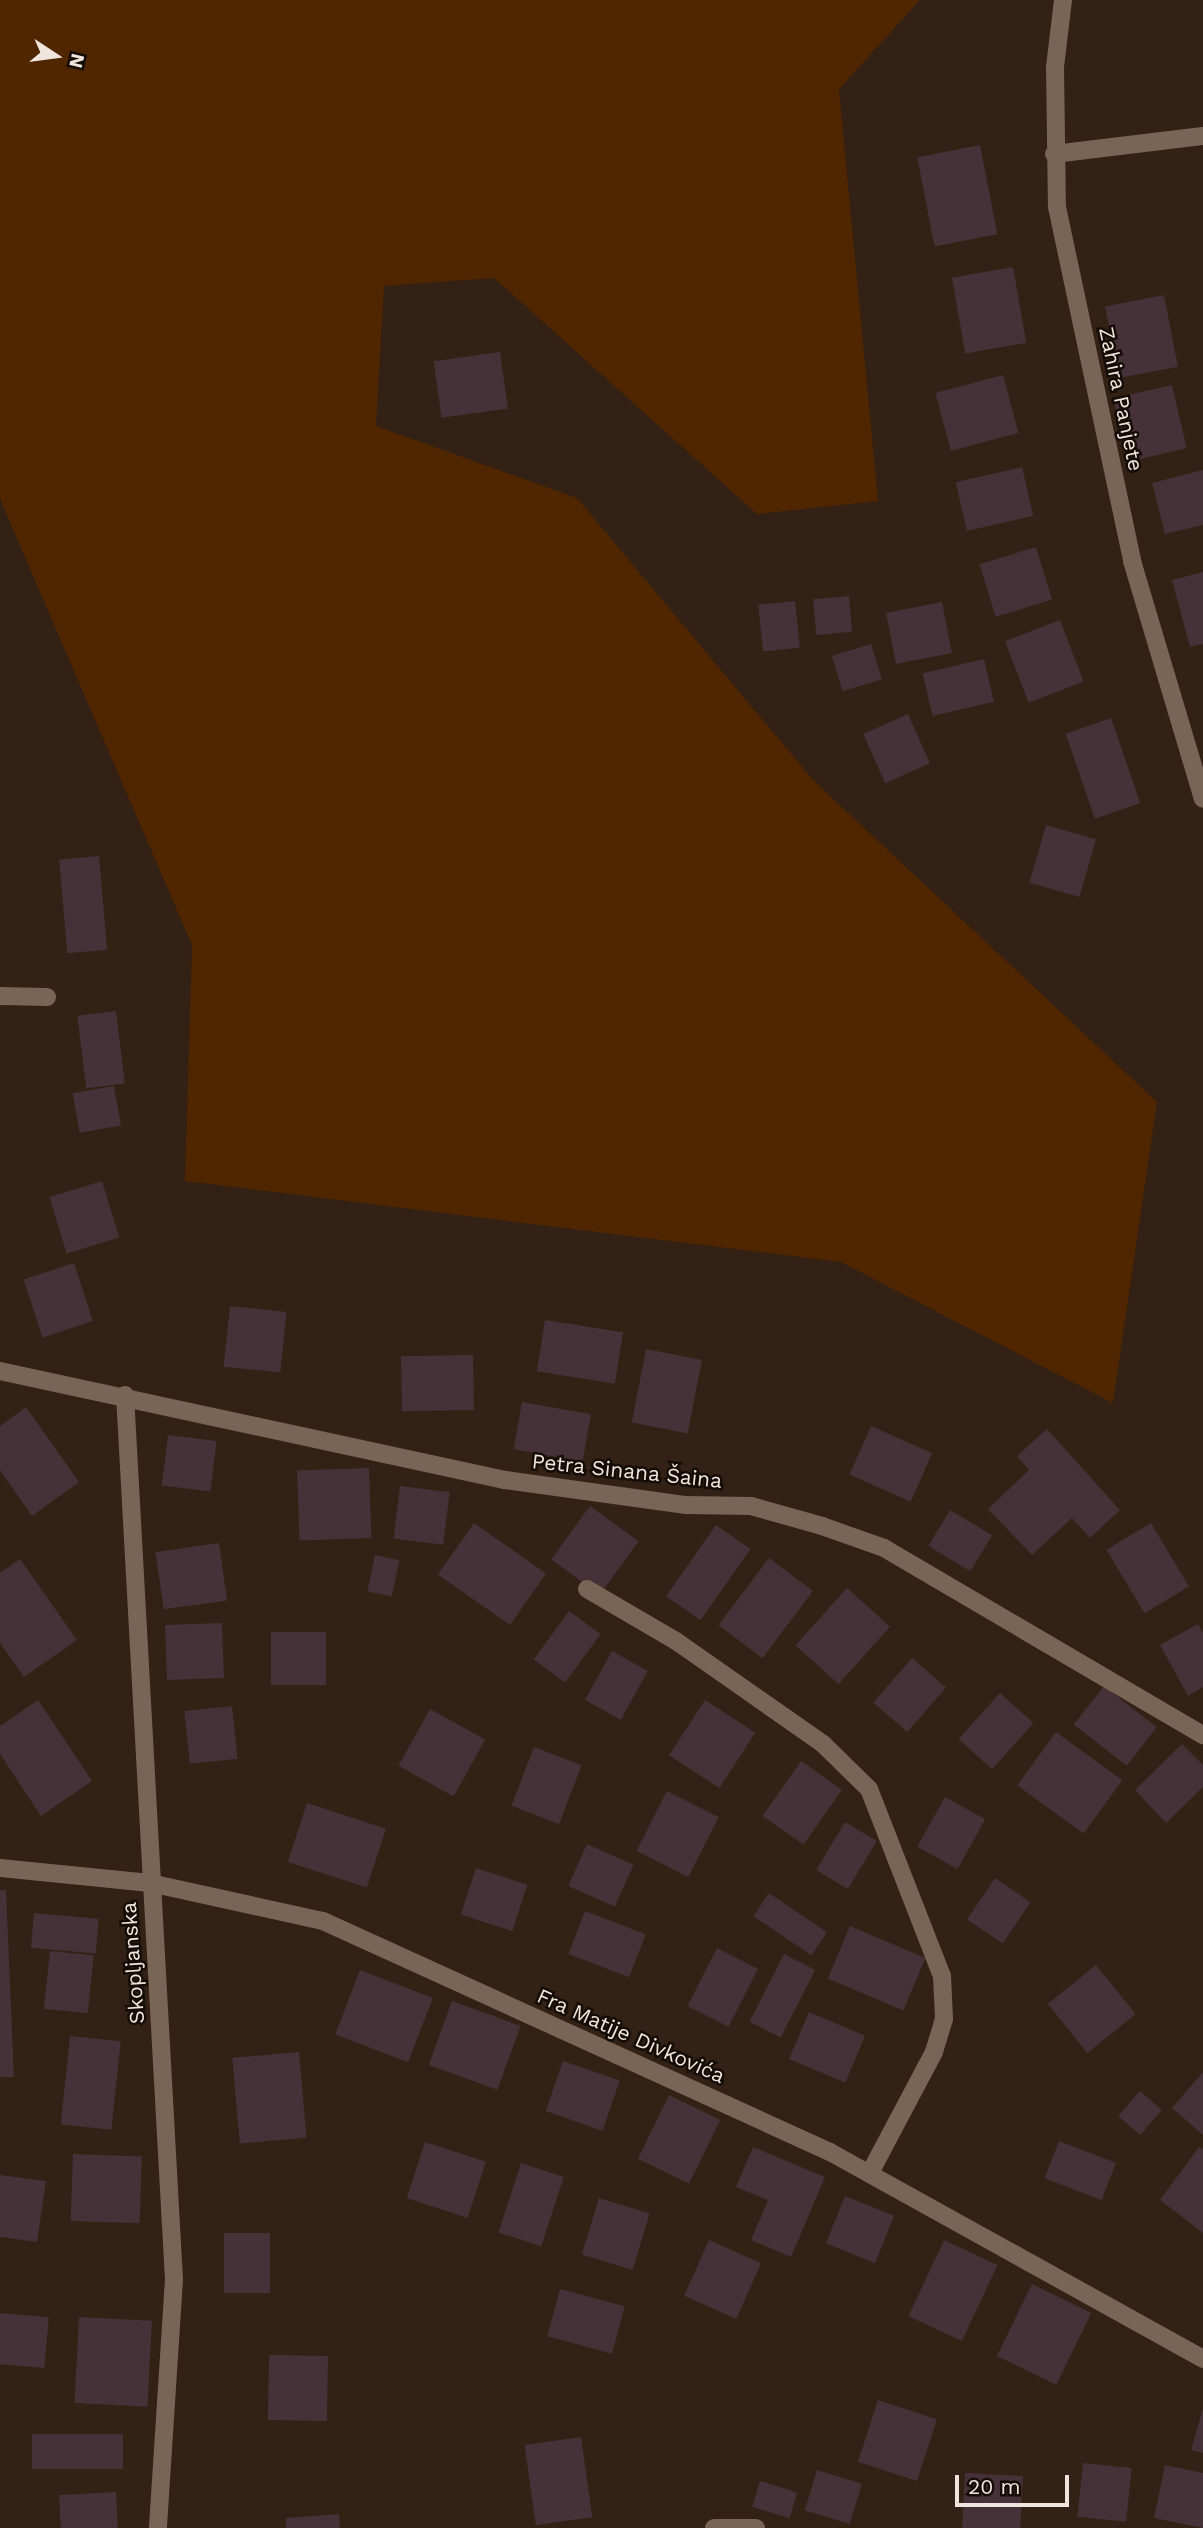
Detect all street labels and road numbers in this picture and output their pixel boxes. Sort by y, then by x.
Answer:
street label: Zahira Panjete [1093,324,1149,474]
street label: Petra Sinana Šaina [530,1448,724,1494]
street label: Skopljanska [116,1901,150,2025]
street label: Fra Matije Divkovića [533,1983,729,2089]

